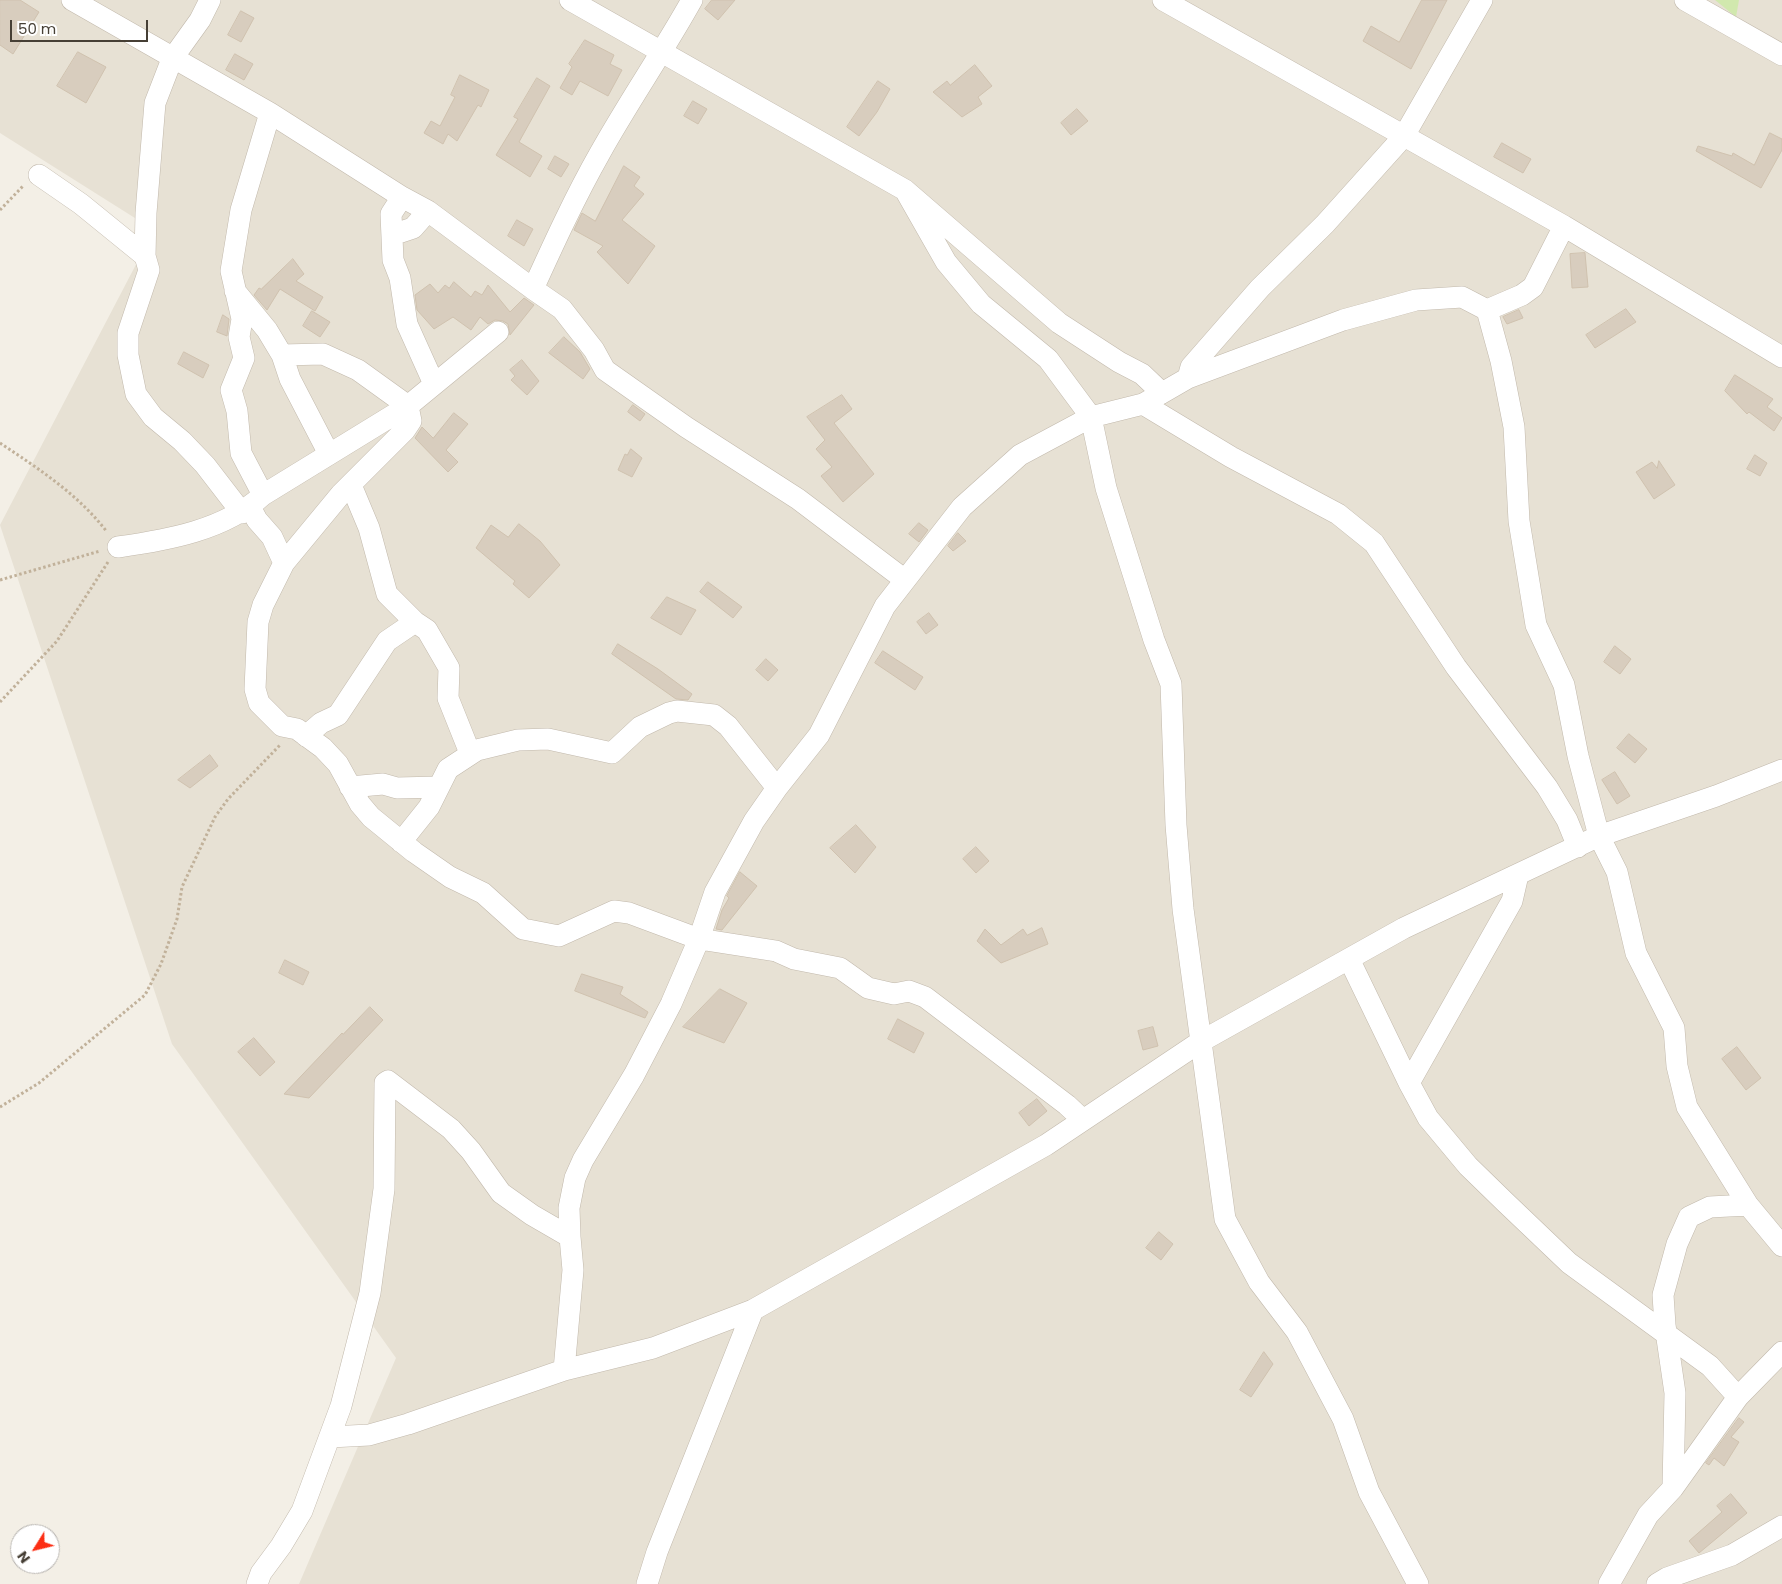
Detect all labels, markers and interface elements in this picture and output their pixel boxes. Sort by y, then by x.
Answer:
scale bar [12,10,150,42]
text: 50 m [18,18,56,39]
north arrow [10,1524,60,1574]
text: N [12,1547,35,1567]

